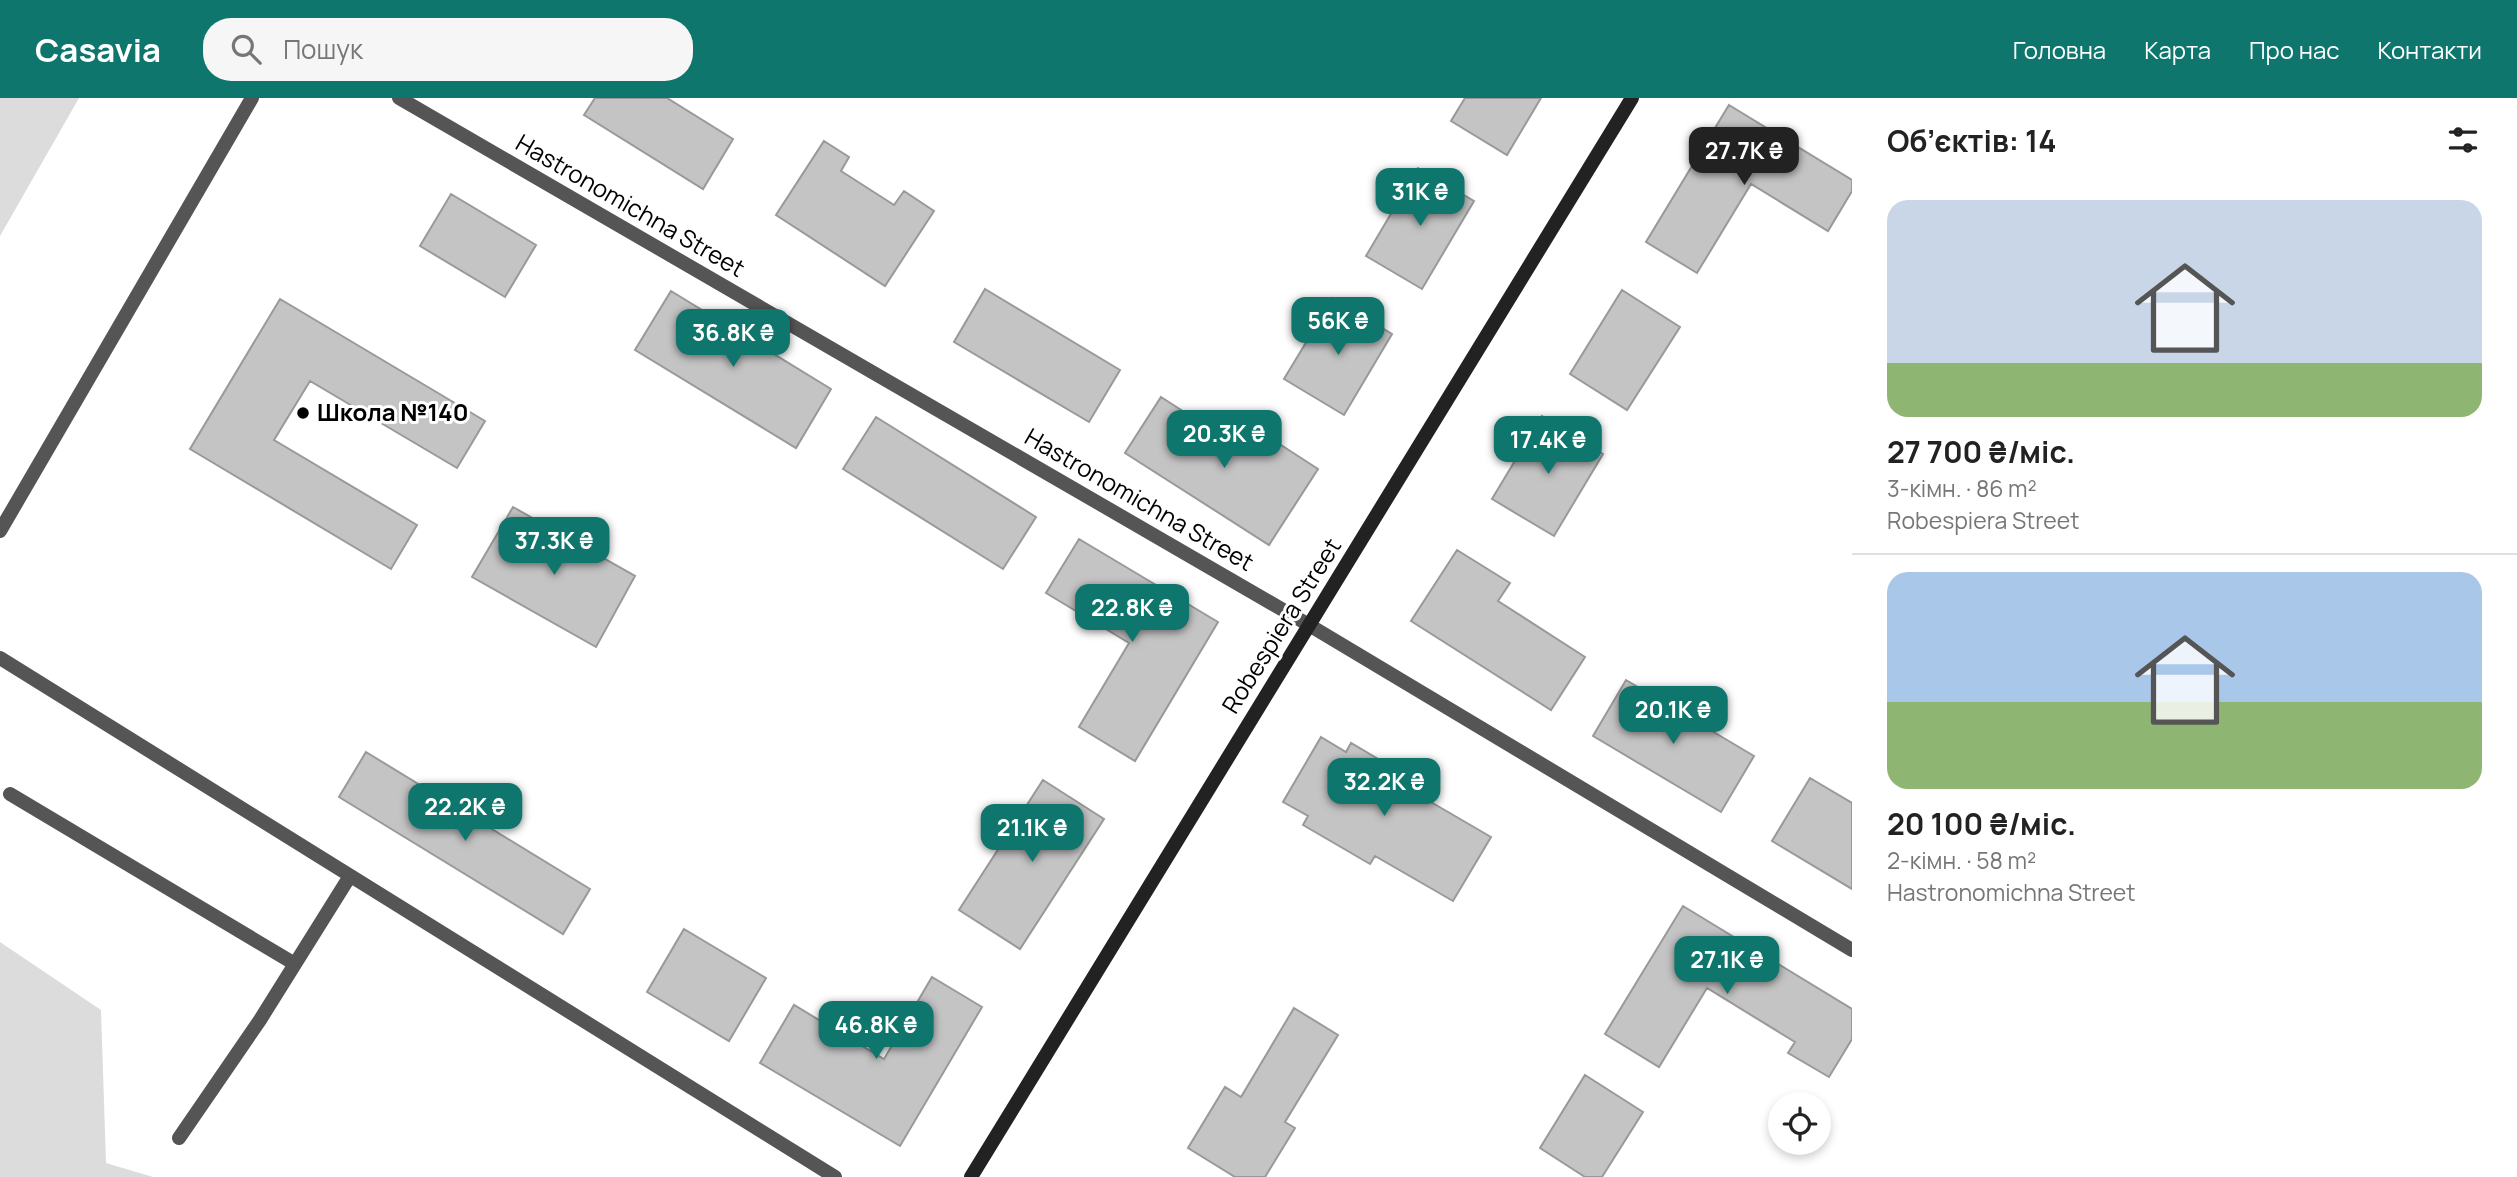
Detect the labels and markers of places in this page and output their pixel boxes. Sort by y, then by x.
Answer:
pin: 27.7K ₴ [1679,127,1809,187]
pin: 31K ₴ [1371,169,1469,228]
pin: 56K ₴ [1289,298,1387,357]
pin: 36.8K ₴ [668,310,798,369]
place label: Школа №140 [317,395,468,428]
marker: Школа №140 [295,405,311,421]
pin: 20.3K ₴ [1159,410,1289,470]
pin: 17.4K ₴ [1483,416,1613,476]
pin: 37.3K ₴ [489,518,619,577]
pin: 22.8K ₴ [1067,584,1197,644]
pin: 20.1K ₴ [1608,686,1738,746]
pin: 32.2K ₴ [1319,758,1449,818]
pin: 22.2K ₴ [400,784,530,843]
pin: 21.1K ₴ [967,804,1097,864]
pin: 27.1K ₴ [1662,936,1792,996]
pin: 46.8K ₴ [811,1002,941,1061]

